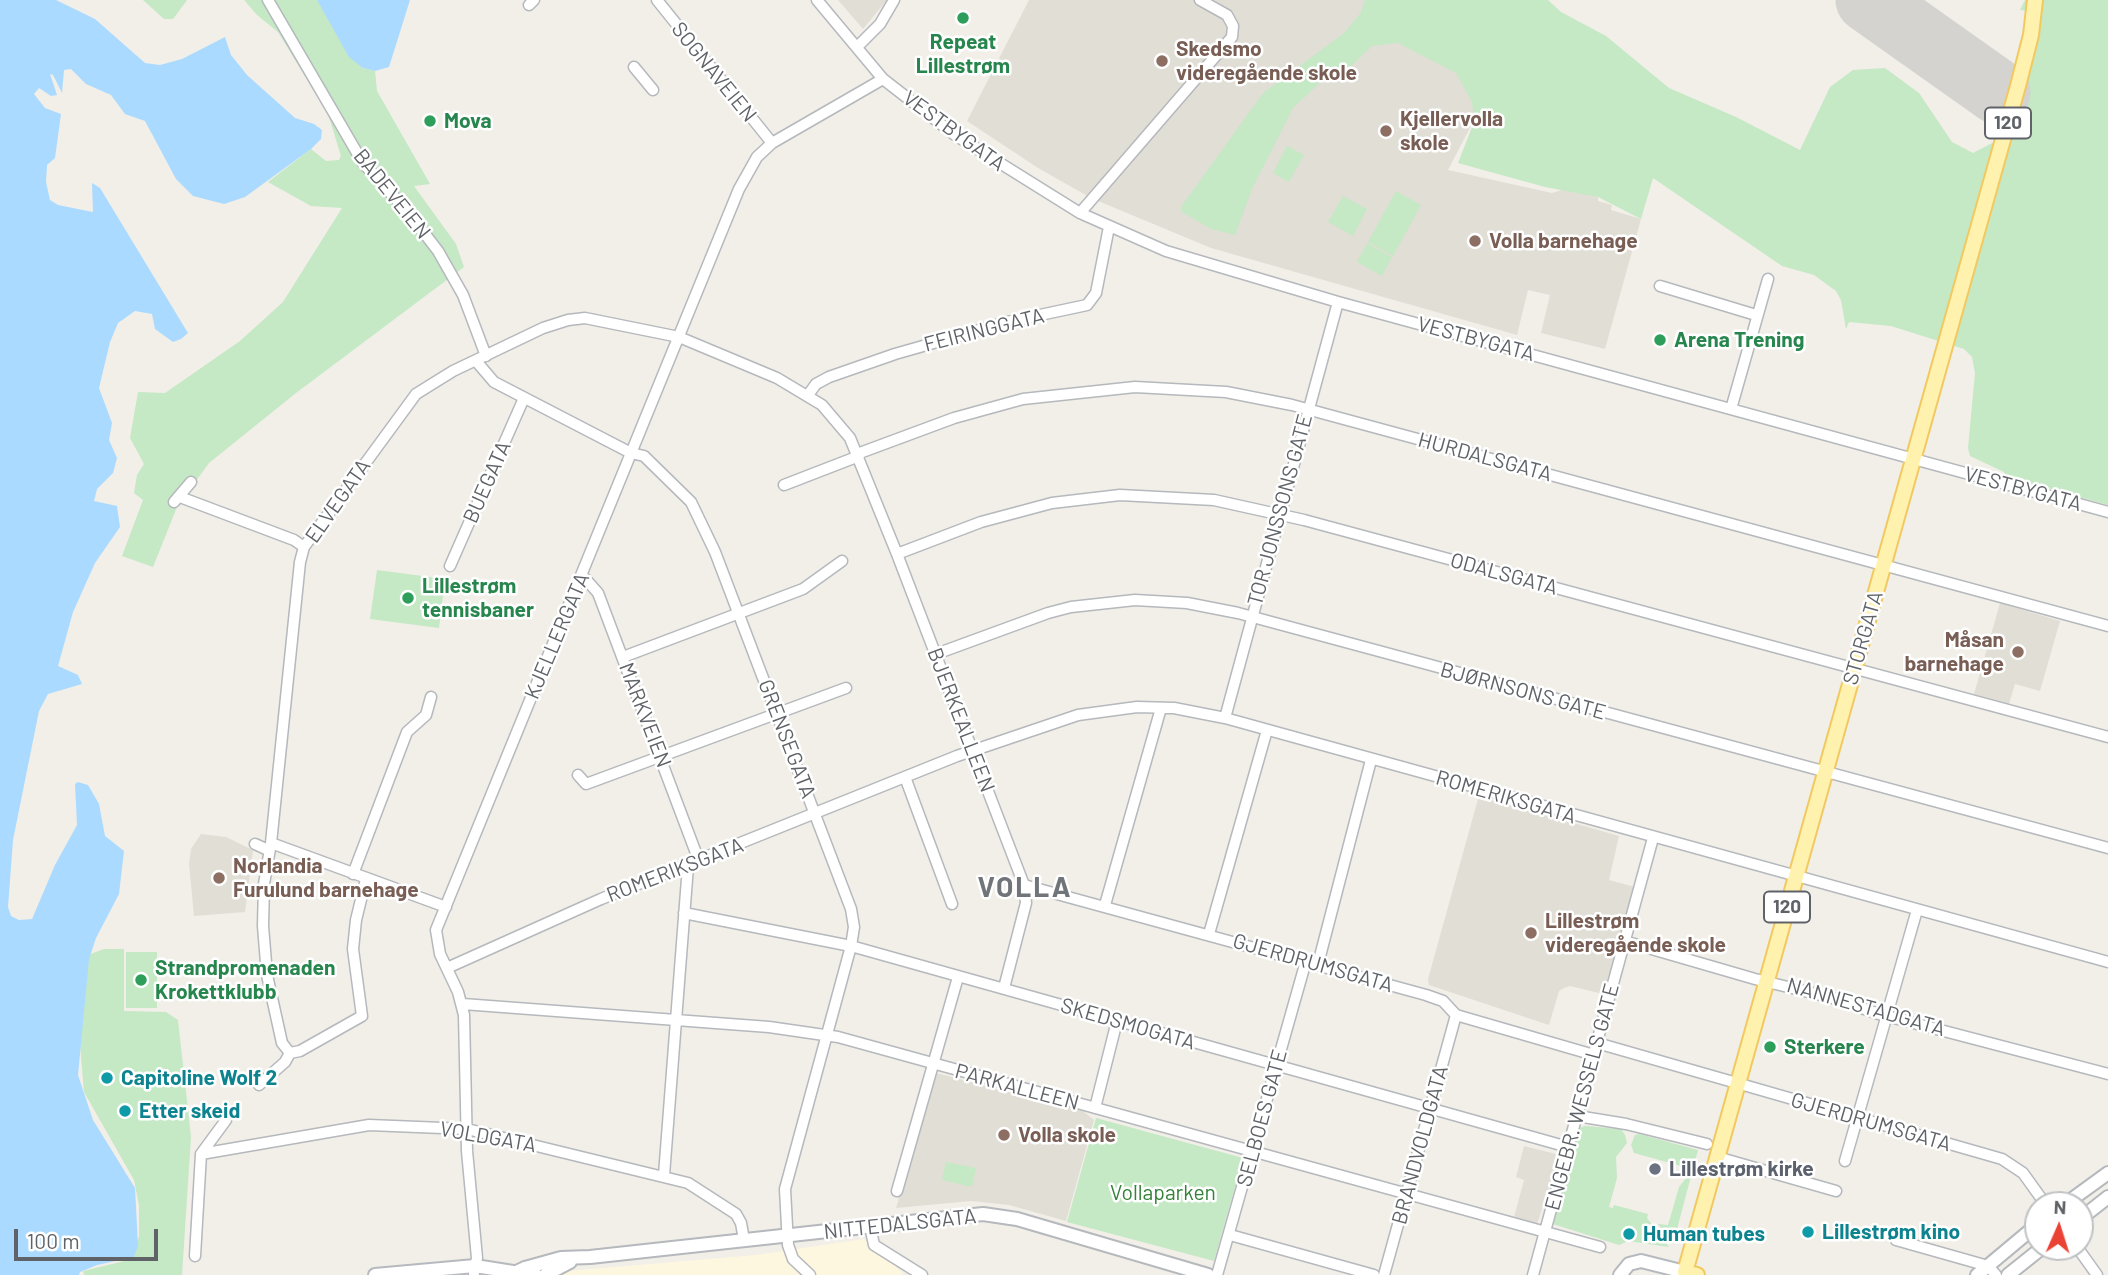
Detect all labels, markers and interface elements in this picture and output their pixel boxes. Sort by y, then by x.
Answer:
marker: Repeat Lillestrøm [955,10,971,26]
street label: SOGNAVEIEN [666,17,762,127]
place label: Repeat Lillestrøm [916,29,1010,79]
place label: Skedsmo videregående skole [1176,36,1357,86]
marker: Skedsmo videregående skole [1154,53,1170,69]
street label: VESTBYGATA [898,85,1010,177]
place label: Kjellervolla skole [1400,106,1503,156]
place label: Mova [444,108,492,134]
road number: 120 [1985,108,2031,139]
marker: Mova [422,113,438,129]
marker: Kjellervolla skole [1378,123,1394,139]
street label: BADEVEIEN [348,144,436,244]
place label: Volla barnehage [1489,228,1638,254]
marker: Volla barnehage [1467,233,1483,249]
street label: FEIRINGGATA [921,303,1047,357]
street label: VESTBYGATA [1415,311,1537,367]
place label: Arena Trening [1674,327,1804,353]
marker: Arena Trening [1652,332,1668,348]
street label: TOR JONSSONS GATE [1242,411,1318,609]
street label: HURDALSGATA [1415,427,1555,487]
street label: BUEGATA [458,437,516,527]
street label: ELVEGATA [300,454,376,548]
street label: VESTBYGATA [1962,461,2084,517]
street label: ODALSGATA [1447,548,1561,600]
street label: KJELLERGATA [519,569,595,703]
place label: Lillestrøm tennisbaner [422,573,534,623]
street label: STORGATA [1838,588,1888,688]
marker: Lillestrøm tennisbaner [400,590,416,606]
place label: Måsan barnehage [1904,627,2004,677]
street label: BJERKEALLEEN [922,644,1000,796]
marker: Måsan barnehage [2010,644,2026,660]
street label: BJØRNSONS GATE [1438,657,1608,725]
street label: MARKVEIEN [613,659,677,771]
street label: GRENSEGATA [753,676,821,802]
street label: ROMERIKSGATA [1433,765,1579,829]
street label: ROMERIKSGATA [603,832,747,908]
place label: Norlandia Furulund barnehage [233,853,419,903]
marker: Norlandia Furulund barnehage [211,870,227,886]
district label: VOLLA [978,871,1072,905]
road number: 120 [1764,892,1810,923]
place label: Lillestrøm videregående skole [1545,908,1726,958]
marker: Lillestrøm videregående skole [1523,925,1539,941]
street label: GJERDRUMSGATA [1230,928,1396,998]
place label: Strandpromenaden Krokettklubb [155,955,336,1005]
marker: Strandpromenaden Krokettklubb [133,972,149,988]
street label: NANNESTADGATA [1784,972,1948,1042]
street label: ENGEBR. WESSELS GATE [1540,981,1624,1213]
street label: SKEDSMOGATA [1058,993,1198,1055]
place label: Sterkere [1784,1034,1865,1060]
marker: Sterkere [1762,1039,1778,1055]
street label: SELBOES GATE [1232,1047,1292,1189]
street label: PARKALLEEN [952,1058,1082,1116]
street label: BRANDVOLDGATA [1387,1063,1453,1227]
place label: Capitoline Wolf 2 [121,1065,277,1091]
marker: Capitoline Wolf 2 [99,1070,115,1086]
street label: GJERDRUMSGATA [1788,1087,1954,1157]
place label: Etter skeid [139,1098,240,1124]
marker: Etter skeid [117,1103,133,1119]
street label: VOLDGATA [438,1116,538,1158]
place label: Volla skole [1018,1122,1116,1148]
marker: Volla skole [996,1127,1012,1143]
place label: Lillestrøm kirke [1669,1156,1814,1182]
marker: Lillestrøm kirke [1647,1161,1663,1177]
park label: Vollaparken [1110,1180,1216,1206]
north arrow [2024,1191,2094,1261]
text: N [2053,1195,2067,1218]
street label: NITTEDALSGATA [822,1203,978,1245]
scale bar [18,1216,161,1260]
place label: Lillestrøm kino [1822,1219,1960,1245]
place label: Human tubes [1643,1221,1765,1247]
marker: Lillestrøm kino [1800,1224,1816,1240]
marker: Human tubes [1621,1226,1637,1242]
text: 100 m [27,1228,80,1253]

